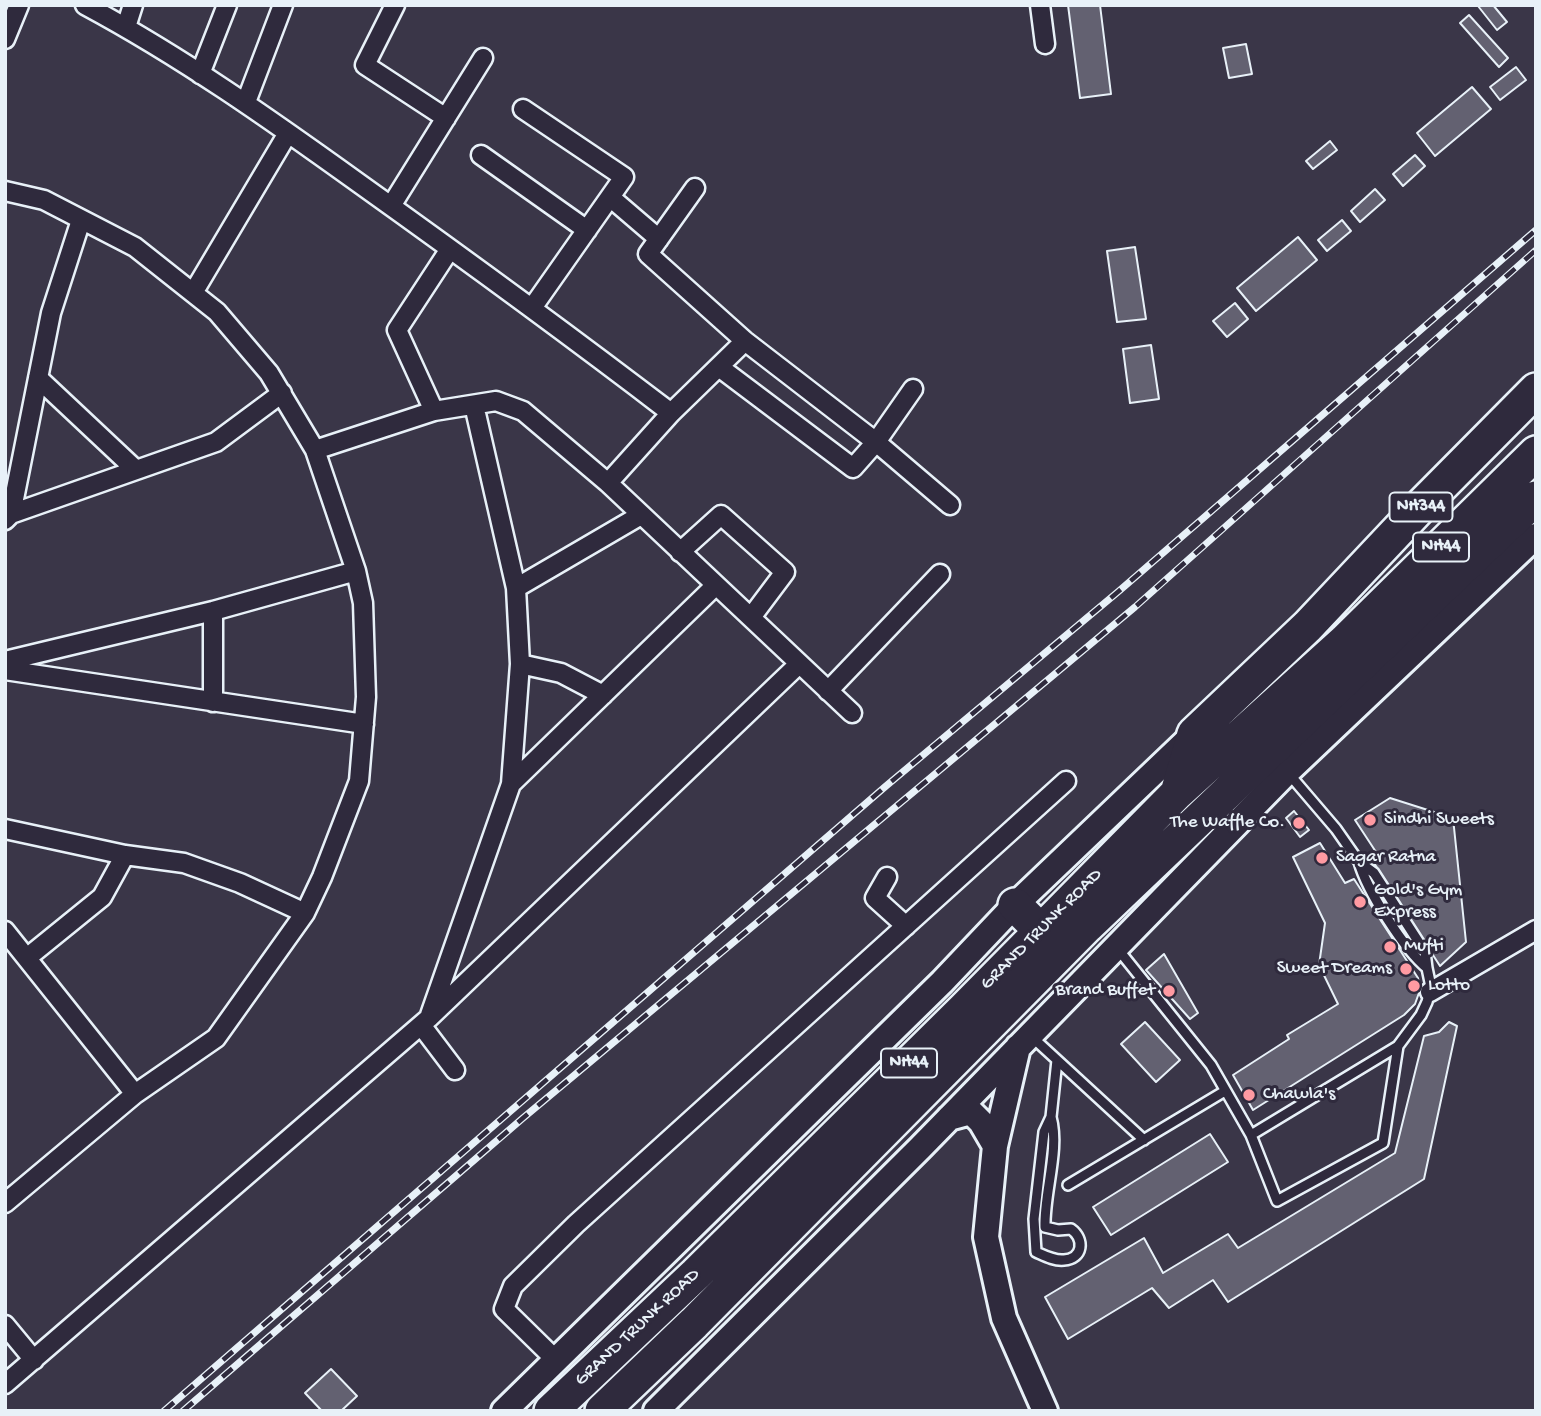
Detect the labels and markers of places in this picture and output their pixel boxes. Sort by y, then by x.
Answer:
place label: Sindhi Sweets [1384,809,1494,831]
place label: The Waffle Co. [1170,812,1285,834]
marker: Sindhi Sweets [1362,812,1378,828]
marker: The Waffle Co. [1291,815,1307,831]
place label: Sagar Ratna [1336,847,1436,869]
marker: Sagar Ratna [1314,850,1330,866]
place label: Gold's Gym Express [1374,880,1462,924]
marker: Gold's Gym Express [1352,894,1368,910]
place label: Mufti [1404,936,1444,958]
marker: Mufti [1382,939,1398,955]
place label: Sweet Dreams [1277,958,1392,980]
marker: Sweet Dreams [1398,961,1414,977]
place label: Lotto [1428,975,1470,997]
marker: Lotto [1406,978,1422,994]
place label: Brand Buffet [1056,980,1155,1002]
marker: Brand Buffet [1161,983,1177,999]
place label: Chawla's [1263,1084,1335,1106]
marker: Chawla's [1241,1087,1257,1103]

